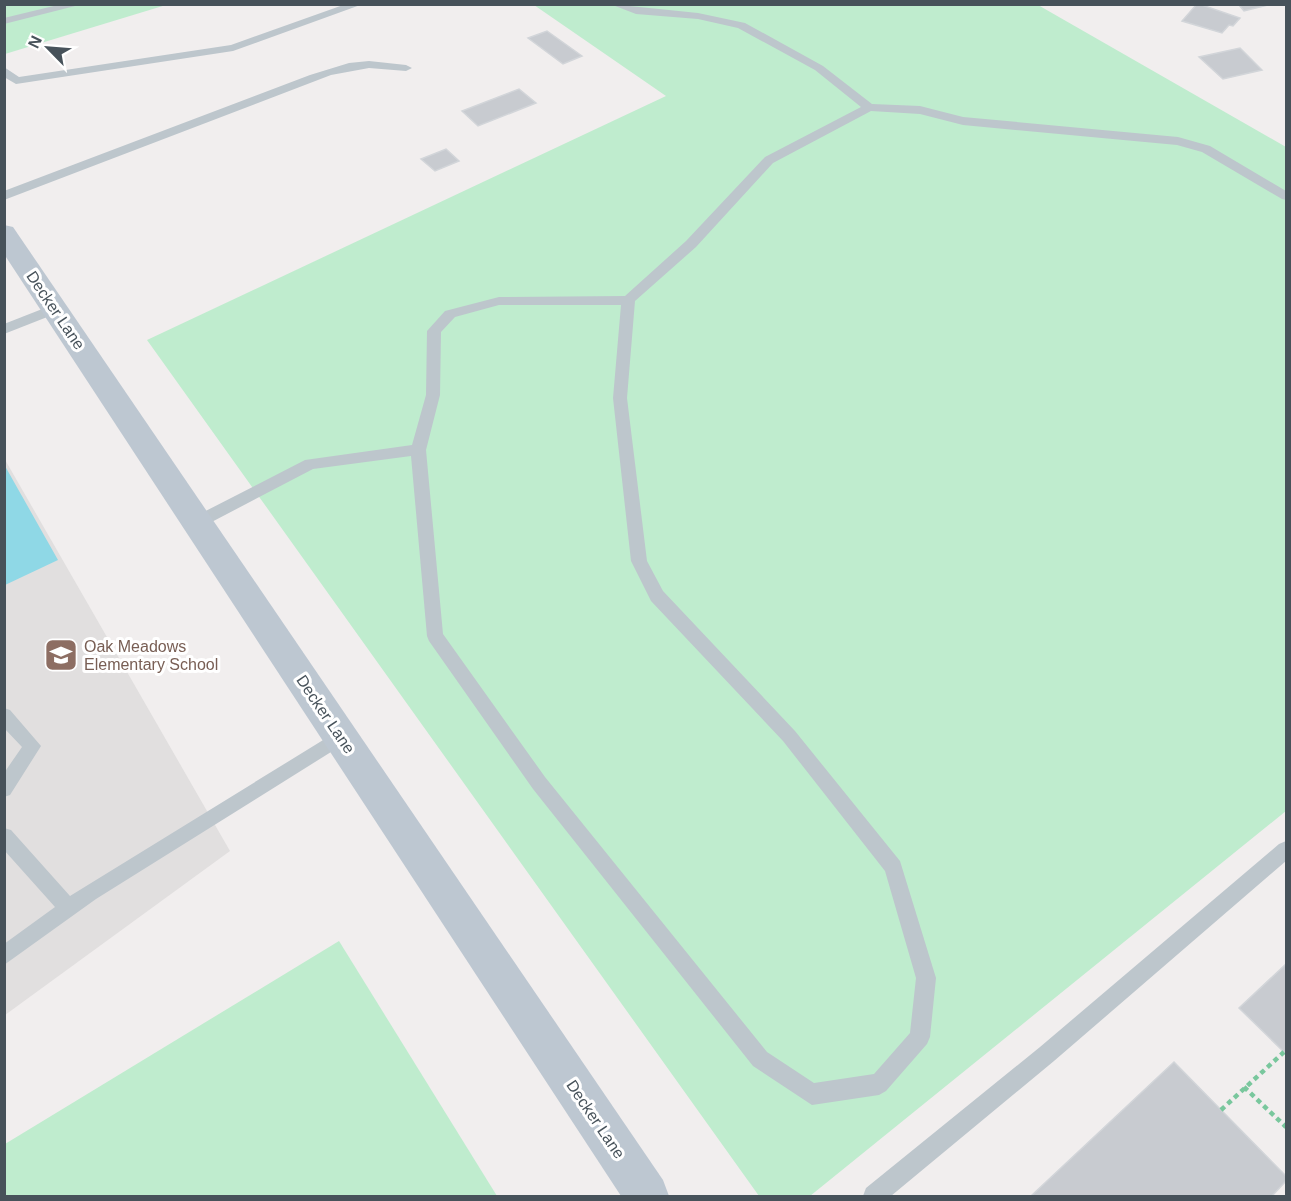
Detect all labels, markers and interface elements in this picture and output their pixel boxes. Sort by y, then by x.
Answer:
north arrow [18,18,78,78]
text: N [25,33,45,51]
street label: Decker Lane [23,268,88,353]
school or university icon: Oak Meadows Elementary School [43,637,79,673]
place label: Oak Meadows Elementary School [84,638,218,673]
street label: Decker Lane [293,672,358,757]
street label: Decker Lane [563,1077,628,1162]

